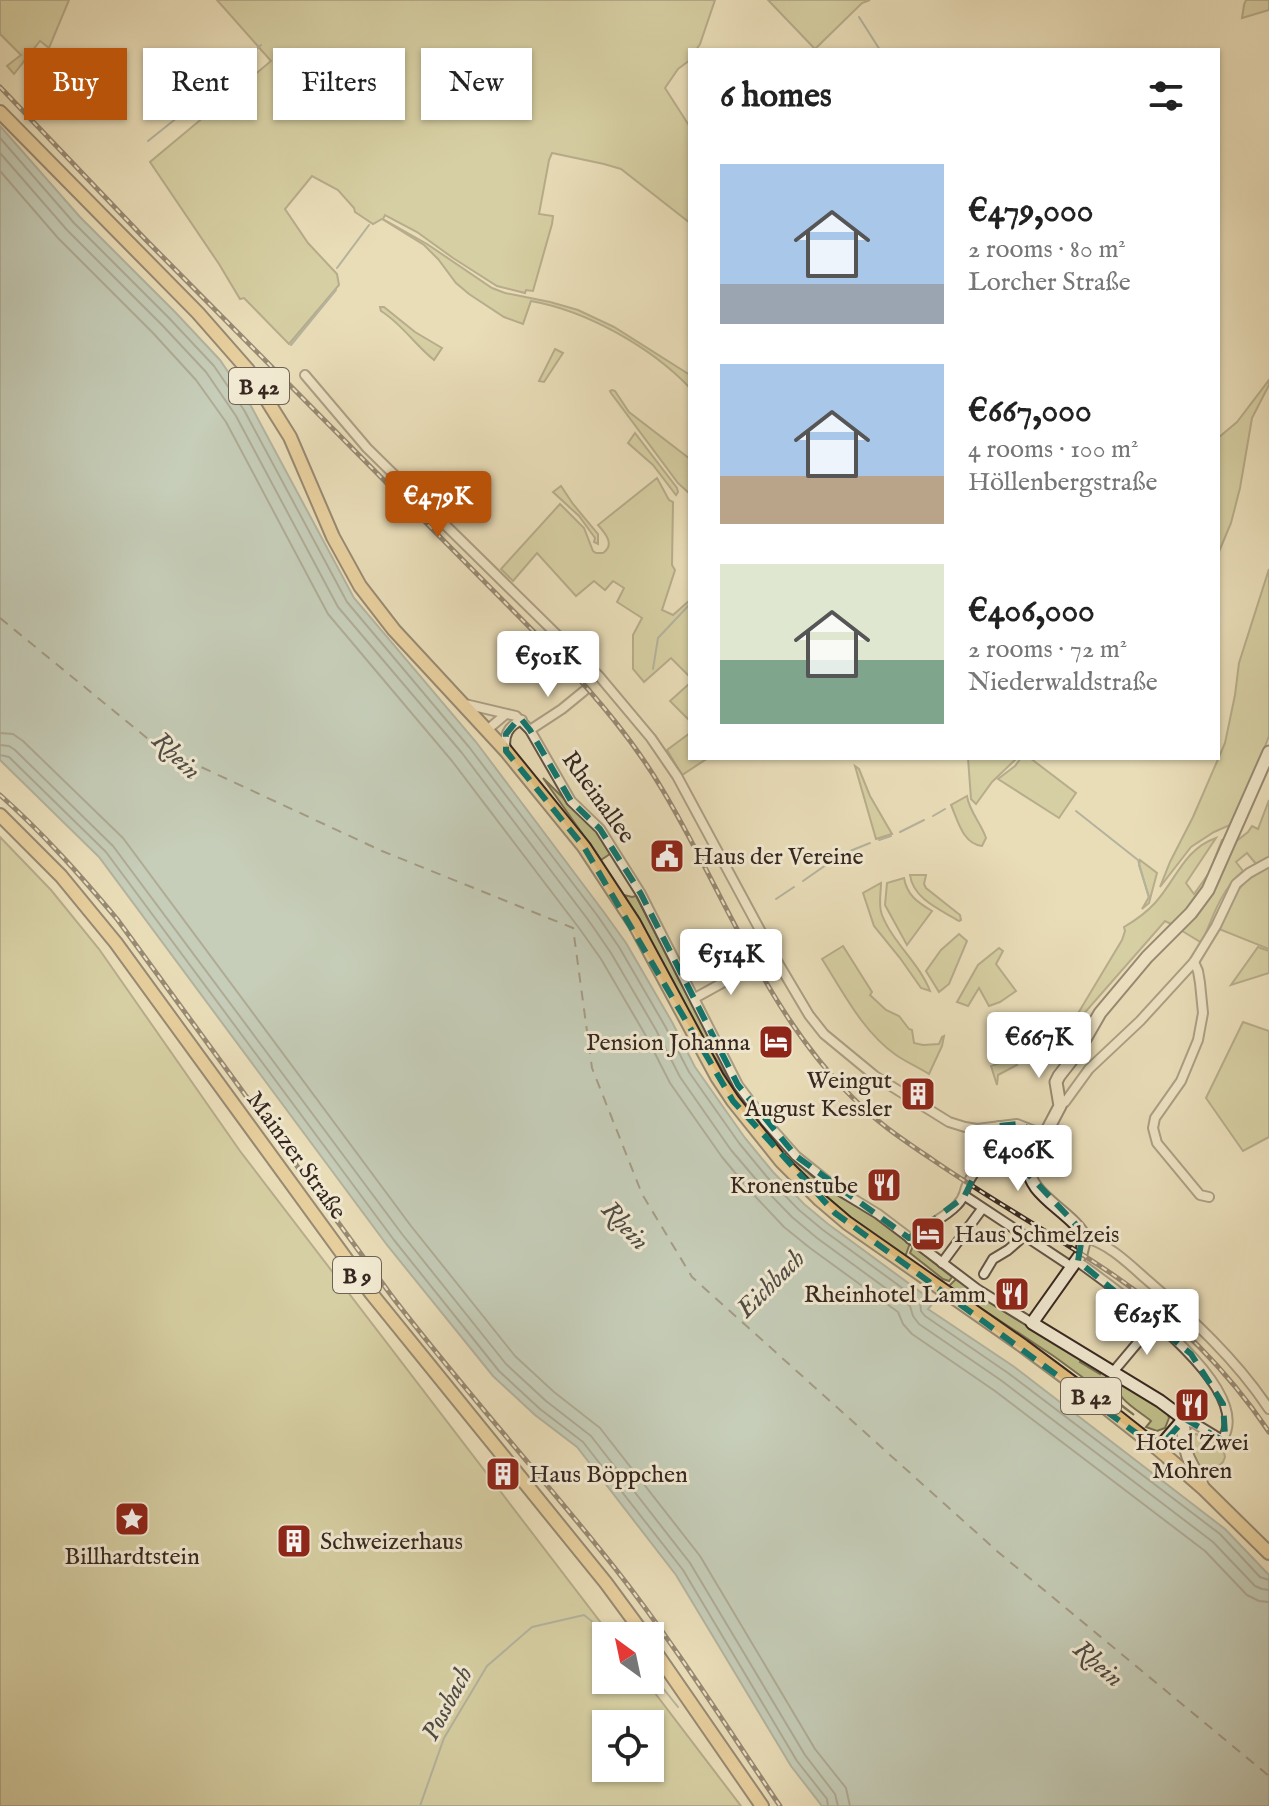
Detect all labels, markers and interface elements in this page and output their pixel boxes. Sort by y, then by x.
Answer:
chip: Buy [24,48,127,120]
chip: Rent [143,48,257,120]
chip: Filters [273,48,405,120]
chip: New [421,48,532,120]
icon: filters [1144,74,1188,118]
text: 6 homes [720,75,832,118]
text: €479,000 [968,190,1093,233]
icon: home [784,196,880,292]
text: 2 rooms · 80 m² [968,233,1126,266]
text: Lorcher Straße [968,266,1131,299]
road number: B 42 [229,368,289,404]
text: €667,000 [968,390,1092,433]
icon: home [784,396,880,492]
text: 4 rooms · 100 m² [968,433,1138,466]
text: Höllenbergstraße [968,466,1157,499]
pin: €479K [382,471,494,539]
text: €479K [403,480,473,513]
text: €406,000 [968,590,1095,633]
icon: home [784,596,880,692]
pin: €501K [492,631,604,699]
text: 2 rooms · 72 m² [968,633,1127,666]
text: €501K [515,640,581,673]
text: Niederwaldstraße [968,666,1158,699]
water label: Rhein [144,725,208,788]
street label: Rheinallee [554,746,642,850]
public building icon: Haus der Vereine [648,837,686,875]
place label: Haus der Vereine [693,842,864,873]
pin: €514K [675,929,787,997]
text: €514K [698,938,764,971]
pin: €667K [983,1012,1095,1080]
text: €667K [1005,1021,1073,1054]
hotel icon: Pension Johanna [757,1023,795,1061]
place label: Pension Johanna [586,1028,751,1059]
place label: Weingut August Kessler [743,1066,892,1125]
building icon: Weingut August Kessler [899,1075,937,1113]
street label: Mainzer Straße [239,1086,353,1226]
pin: €406K [962,1125,1074,1193]
text: €406K [983,1134,1053,1167]
restaurant icon: Kronenstube [865,1166,903,1204]
place label: Kronenstube [729,1171,858,1202]
water label: Rhein [594,1194,656,1258]
hotel icon: Haus Schmelzeis [909,1215,947,1253]
place label: Haus Schmelzeis [954,1220,1120,1251]
water label: Eichbach [729,1243,812,1326]
road number: B 9 [333,1257,381,1293]
restaurant icon: Rheinhotel Lamm [993,1275,1031,1313]
place label: Rheinhotel Lamm [804,1280,986,1311]
pin: €625K [1091,1289,1203,1357]
text: €625K [1114,1298,1180,1331]
road number: B 42 [1061,1378,1121,1414]
restaurant icon: Hotel Zwei Mohren [1173,1386,1211,1424]
place label: Hotel Zwei Mohren [1135,1428,1249,1487]
building icon: Haus Böppchen [484,1455,522,1493]
place label: Haus Böppchen [529,1460,688,1491]
place icon: Billhardtstein [113,1500,151,1538]
building icon: Schweizerhaus [275,1522,313,1560]
place label: Schweizerhaus [320,1527,463,1558]
place label: Billhardtstein [64,1542,200,1573]
north arrow [592,1622,664,1694]
map controls [592,1622,664,1782]
water label: Rhein [1066,1633,1130,1695]
water label: Possbach [414,1661,481,1747]
button: locate [592,1710,664,1782]

